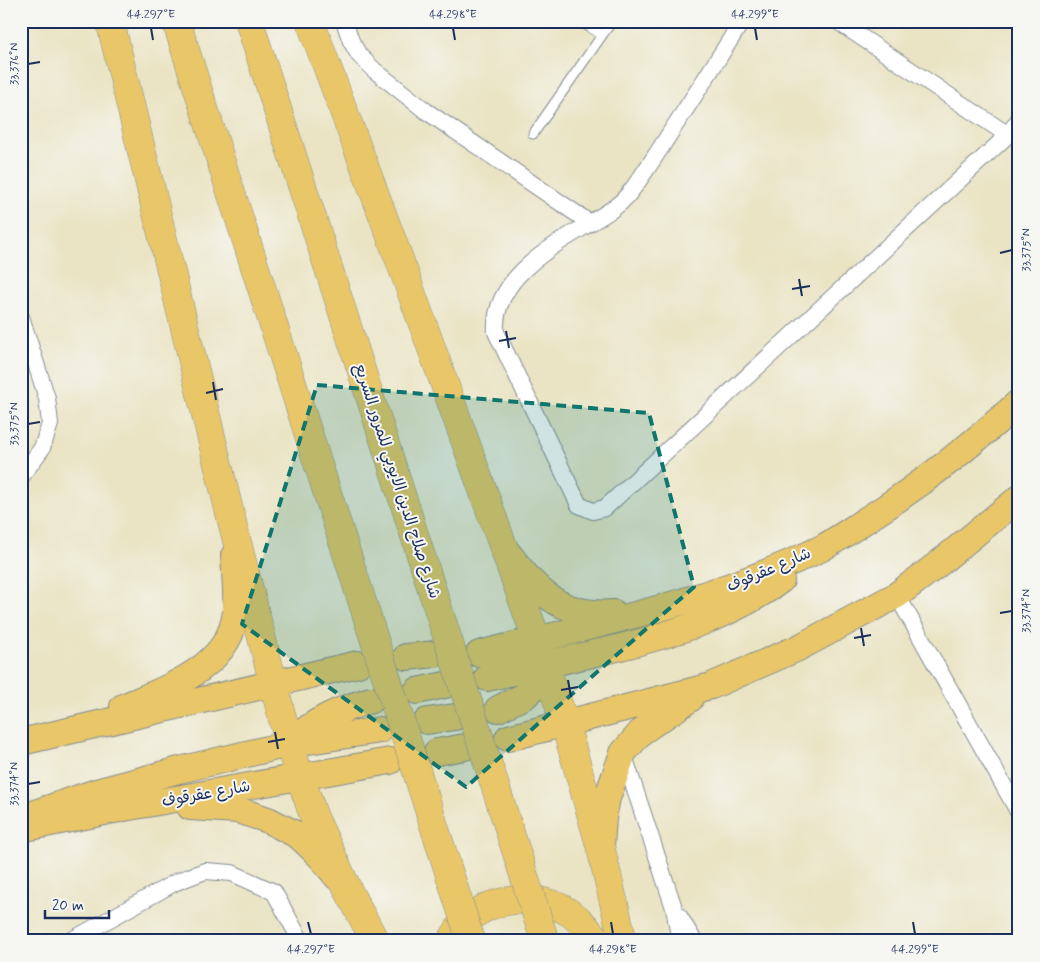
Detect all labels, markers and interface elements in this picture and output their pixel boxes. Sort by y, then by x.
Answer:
text: 44.297°E [127,7,175,23]
text: 44.298°E [429,7,477,23]
text: 44.299°E [731,7,779,23]
text: 33.376°N [7,43,23,85]
text: 33.375°N [1019,228,1035,272]
street label: شارع صلاح الدين الايوبي للمرور السريع [346,361,445,602]
text: 33.375°N [7,402,23,446]
street label: شارع عقرقوف [724,543,814,597]
text: 33.374°N [1019,589,1035,633]
text: 33.374°N [7,762,23,806]
street label: شارع عقرقوف [160,776,252,812]
scale bar [45,887,109,919]
text: 20 m [52,896,84,916]
text: 44.297°E [287,942,335,958]
text: 44.298°E [589,942,637,958]
text: 44.299°E [891,942,939,958]

